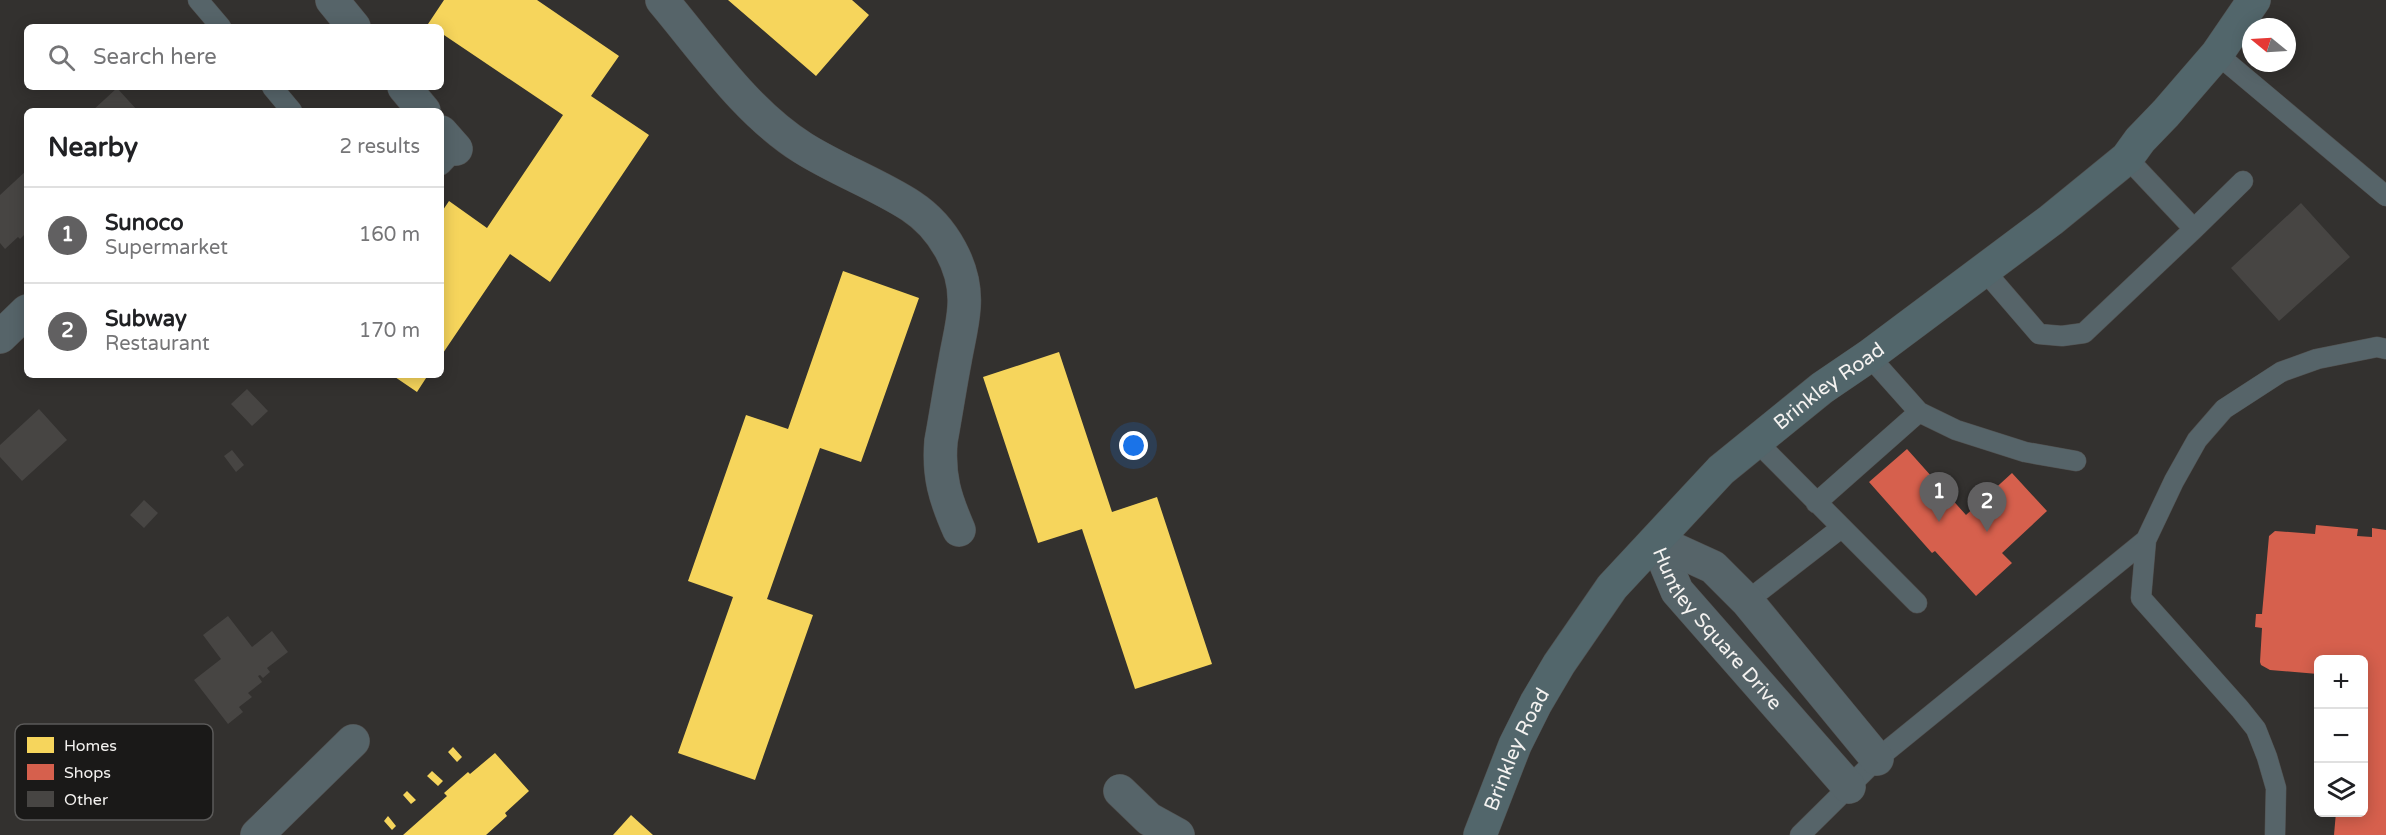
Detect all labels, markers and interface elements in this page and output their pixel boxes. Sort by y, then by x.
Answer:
north arrow [2242,18,2296,72]
search box [24,24,444,90]
icon: search [45,41,78,74]
text: Search here [93,44,217,70]
text: Nearby [48,132,138,163]
text: 2 results [340,135,420,159]
text: Sunoco [105,210,184,236]
text: 1 [61,223,74,247]
text: 160 m [359,223,420,247]
text: Supermarket [105,236,228,260]
text: Subway [105,306,187,332]
text: 2 [61,319,74,343]
text: 170 m [359,319,420,343]
text: Restaurant [105,332,210,356]
street label: Brinkley Road [1769,338,1889,435]
your location [1119,431,1148,460]
pin: 1 [1920,472,1958,522]
pin: 2 [1968,482,2006,532]
street label: Huntley Square Drive [1647,544,1787,715]
map controls [2314,655,2368,817]
button: + [2314,655,2368,709]
street label: Brinkley Road [1480,684,1555,815]
button: − [2314,709,2368,763]
legend [15,724,213,820]
text: Homes [64,736,117,756]
text: Shops [64,763,111,783]
button: layers [2314,763,2368,817]
text: Other [64,790,109,810]

